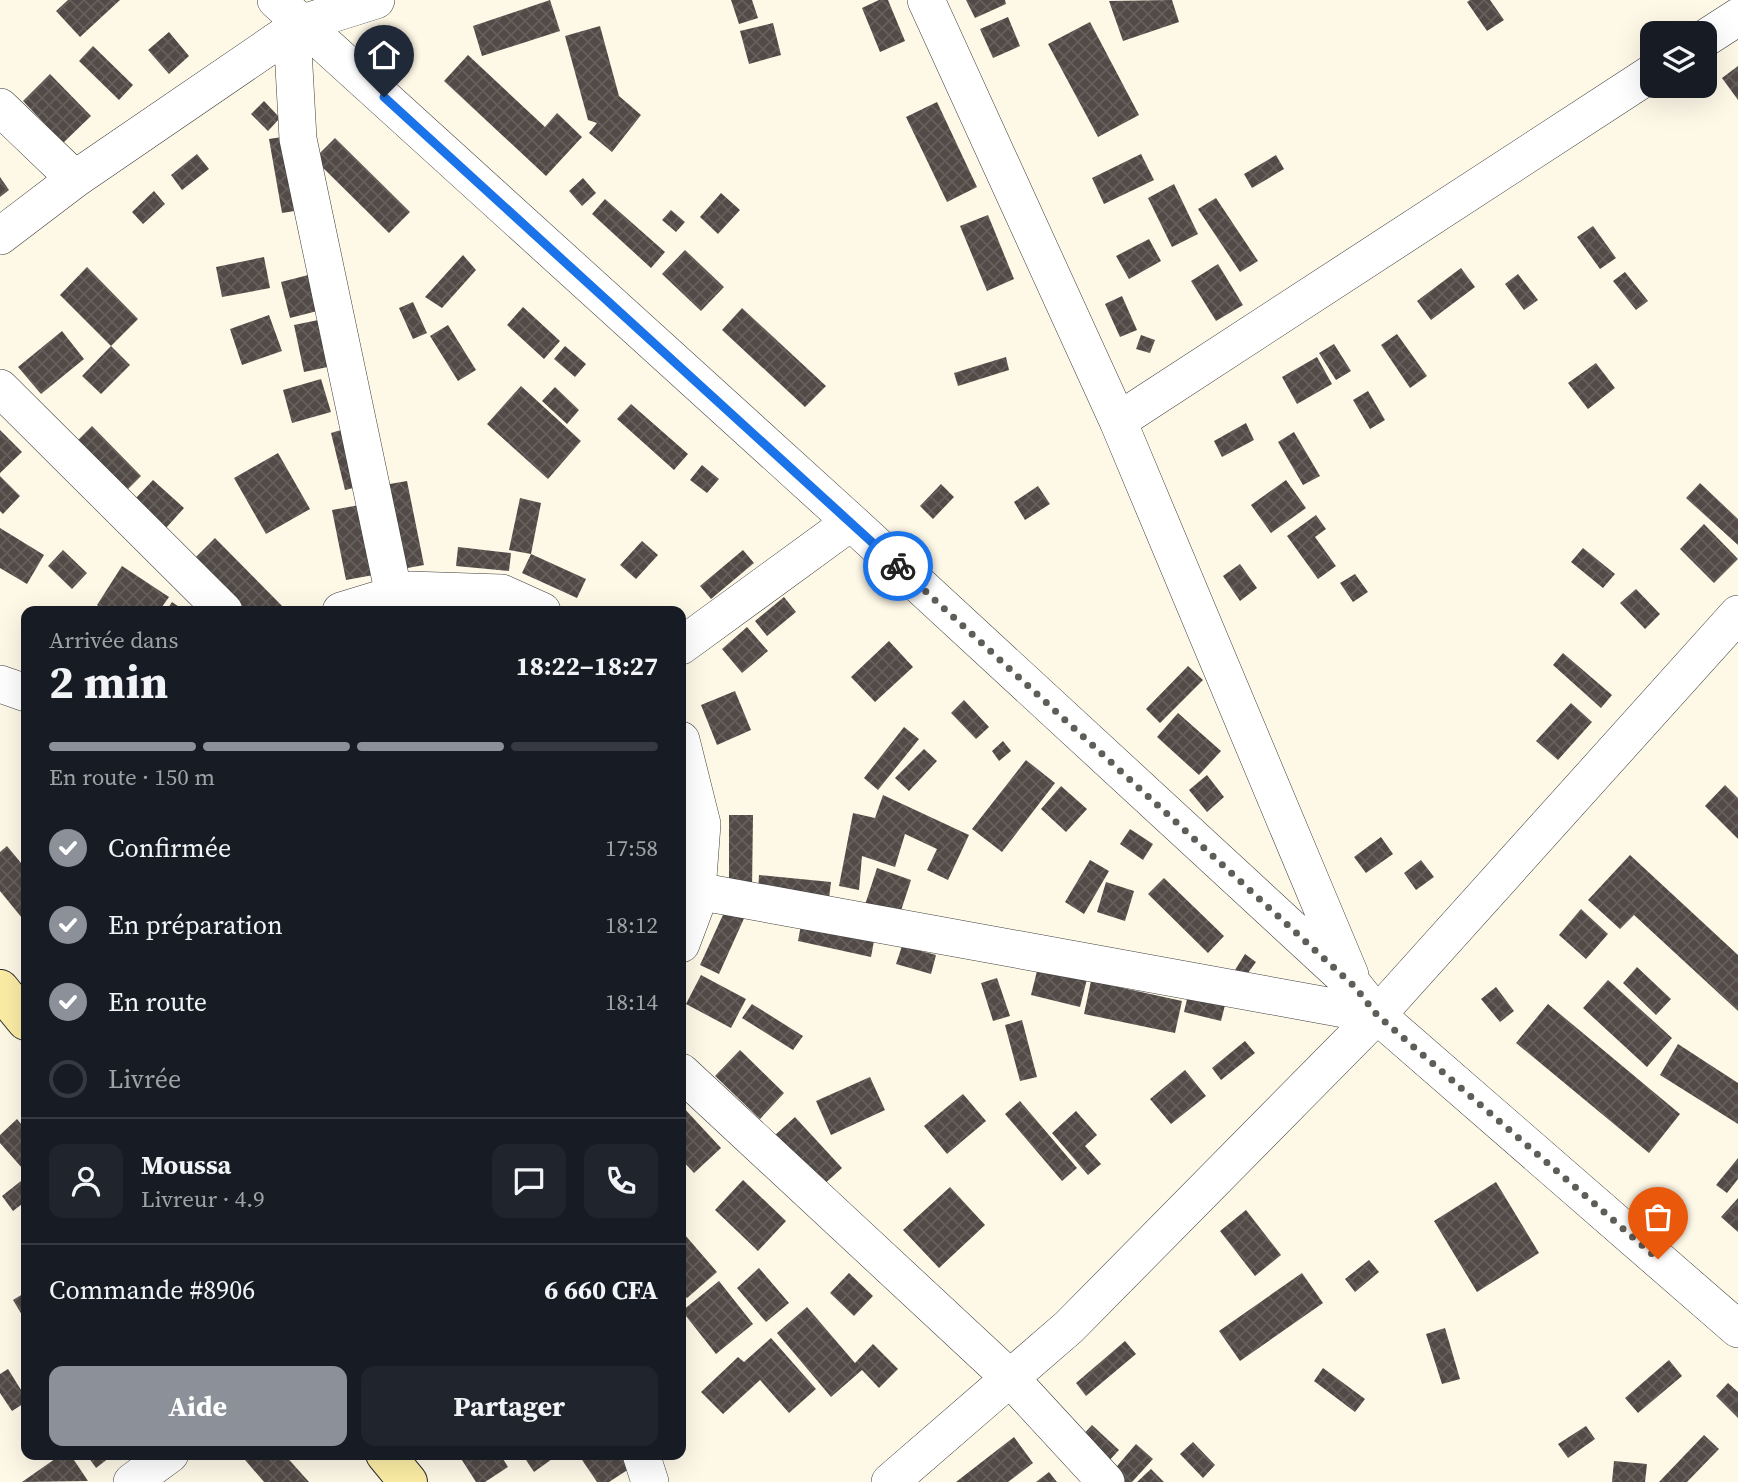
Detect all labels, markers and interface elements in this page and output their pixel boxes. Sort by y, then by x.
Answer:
map controls [1640,21,1717,98]
button: layers [1640,21,1717,98]
pin [354,25,414,97]
icon: home [365,36,403,74]
courier [863,531,933,601]
icon: bike [879,547,917,585]
text: Arrivée dans [49,624,179,656]
text: 18:22–18:27 [516,648,658,684]
text: 2 min [49,650,168,713]
text: En route · 150 m [49,761,215,793]
icon: check [49,829,87,867]
text: Confirmée [108,830,231,866]
text: 17:58 [605,832,658,864]
icon: check [49,906,87,944]
text: En préparation [108,907,283,943]
text: 18:12 [605,909,658,941]
icon: check [49,983,87,1021]
text: En route [108,984,207,1020]
text: 18:14 [605,986,658,1018]
text: Livrée [108,1061,181,1097]
button: person [49,1144,123,1218]
button: chat [492,1144,566,1218]
button: phone [584,1144,658,1218]
text: Moussa [141,1147,231,1183]
text: Livreur · 4.9 [141,1183,265,1215]
pin [1628,1187,1688,1259]
icon: bag [1639,1198,1677,1236]
text: Commande #8906 [49,1272,255,1308]
text: 6 660 CFA [544,1272,658,1308]
button: Aide [49,1366,347,1446]
button: Partager [361,1366,658,1446]

